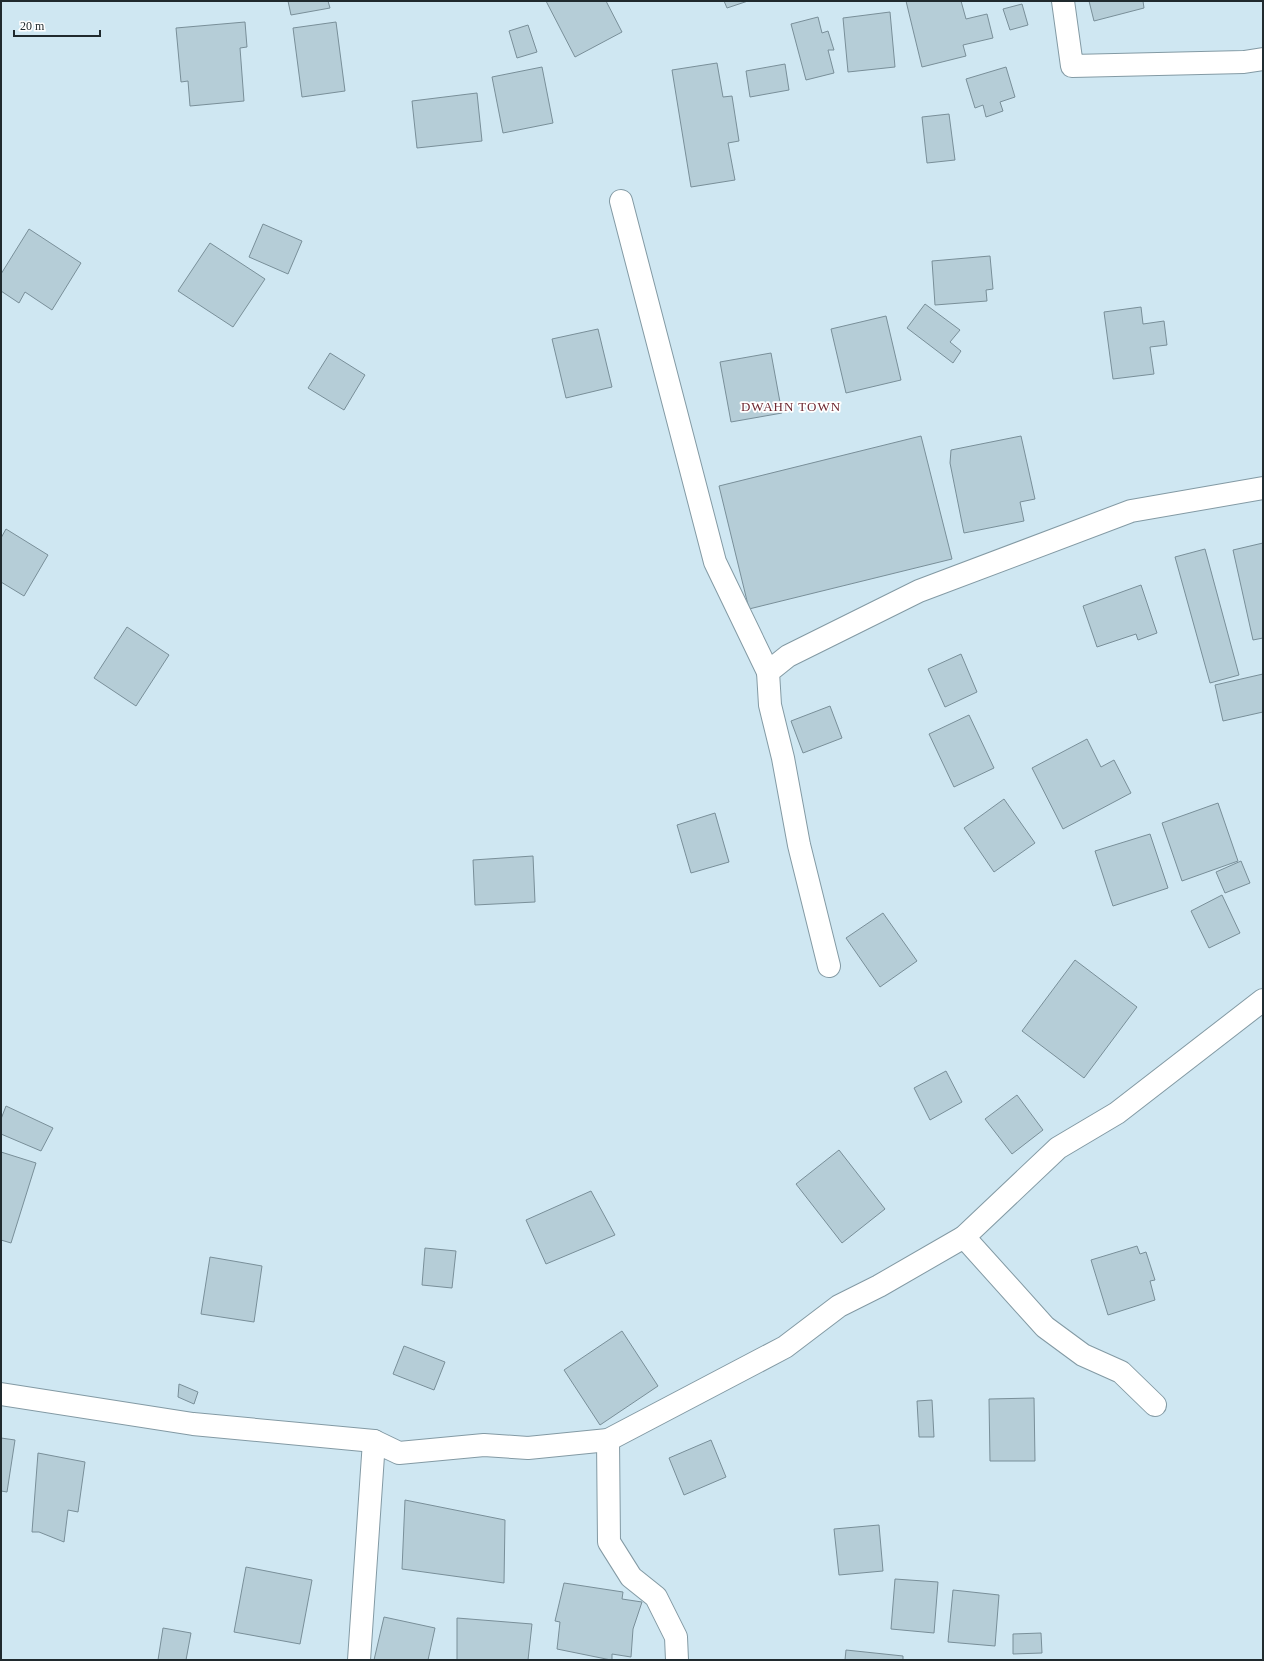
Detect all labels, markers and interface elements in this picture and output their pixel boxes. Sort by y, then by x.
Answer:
scale bar [14,12,100,38]
text: 20 m [20,19,45,33]
district label: DWAHN TOWN [741,399,841,414]

